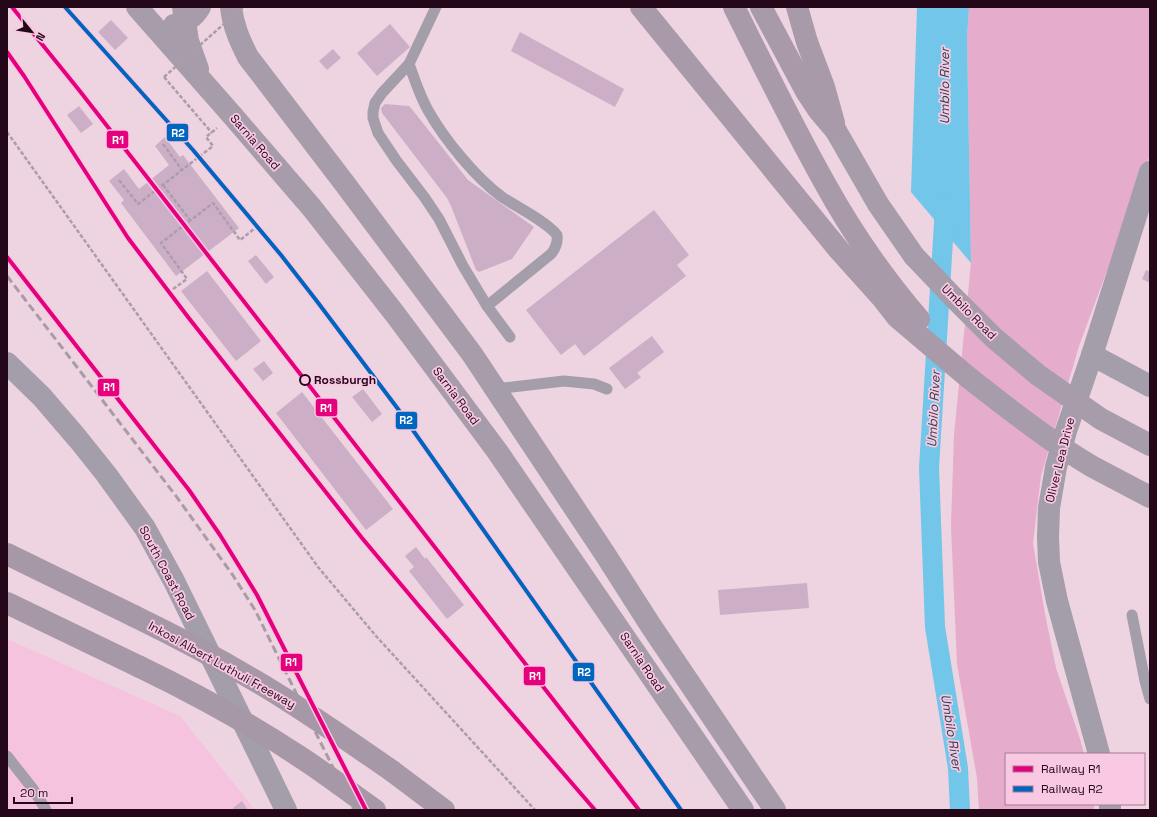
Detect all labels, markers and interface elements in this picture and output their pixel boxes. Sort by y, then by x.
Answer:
north arrow [12,12,52,52]
text: N [33,30,49,44]
water label: Umbilo River [936,46,953,124]
street label: Sarnia Road [226,111,284,173]
line badge: R2 [166,123,189,142]
text: R2 [171,126,185,140]
line badge: R1 [106,130,129,149]
text: R1 [112,133,124,147]
street label: Umbilo Road [938,281,1000,343]
street label: Sarnia Road [429,364,483,428]
water label: Umbilo River [923,368,944,448]
place label: Rossburgh [314,372,376,388]
marker: Rossburgh [299,374,311,386]
line badge: R1 [97,378,120,397]
text: R1 [103,380,115,394]
line badge: R1 [315,398,338,417]
text: R1 [320,401,332,415]
line badge: R2 [395,411,418,430]
text: R2 [399,413,413,427]
street label: Oliver Lea Drive [1042,416,1078,504]
street label: South Coast Road [135,523,199,623]
street label: Inkosi Albert Luthuli Freeway [146,618,298,712]
street label: Sarnia Road [616,629,668,695]
line badge: R1 [280,653,303,672]
text: R1 [285,655,297,669]
line badge: R2 [572,662,595,682]
text: R2 [577,665,591,679]
line badge: R1 [523,666,546,686]
text: R1 [529,669,541,683]
water label: Umbilo River [937,693,966,773]
legend [1005,753,1145,805]
text: Railway R1 [1041,761,1101,777]
scale bar [14,779,72,805]
text: Railway R2 [1041,781,1103,797]
text: 20 m [20,785,48,801]

